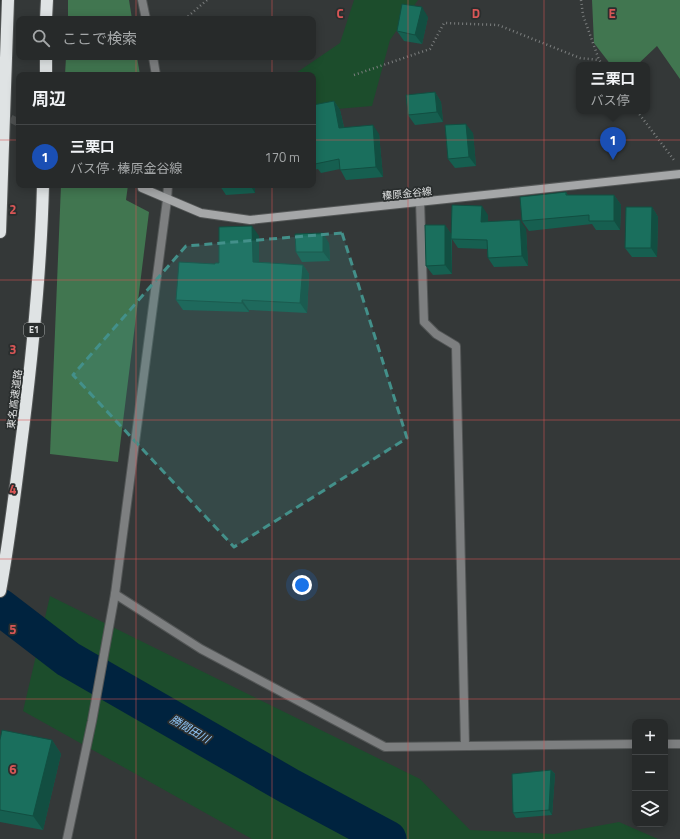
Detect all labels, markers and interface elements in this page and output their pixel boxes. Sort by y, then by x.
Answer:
text: C [336,3,344,23]
text: D [472,3,480,23]
text: E [608,3,616,23]
search box [16,16,316,60]
icon: search [30,27,52,49]
text: ここで検索 [62,27,137,50]
popup [576,62,650,114]
text: 三栗口 [590,67,636,90]
text: 周辺 [32,86,66,112]
text: バス停 [590,90,630,110]
pin: 1 [600,127,626,160]
text: 三栗口 [70,135,115,158]
text: 1 [41,147,49,167]
text: 170 m [264,147,300,167]
text: バス停 · 榛原金谷線 [70,158,183,178]
street label: 榛原金谷線 [381,183,433,204]
text: 2 [9,199,17,219]
road number: E1 [24,323,44,337]
text: 3 [9,339,17,359]
street label: 東名高速道路 [3,368,26,430]
text: 4 [9,479,17,499]
your location [292,575,312,595]
text: 5 [9,619,17,639]
water label: 勝間田川 [167,711,214,747]
map controls [632,719,668,827]
button: + [632,719,668,755]
button: − [632,755,668,791]
text: 6 [9,759,17,779]
button: layers [632,791,668,827]

